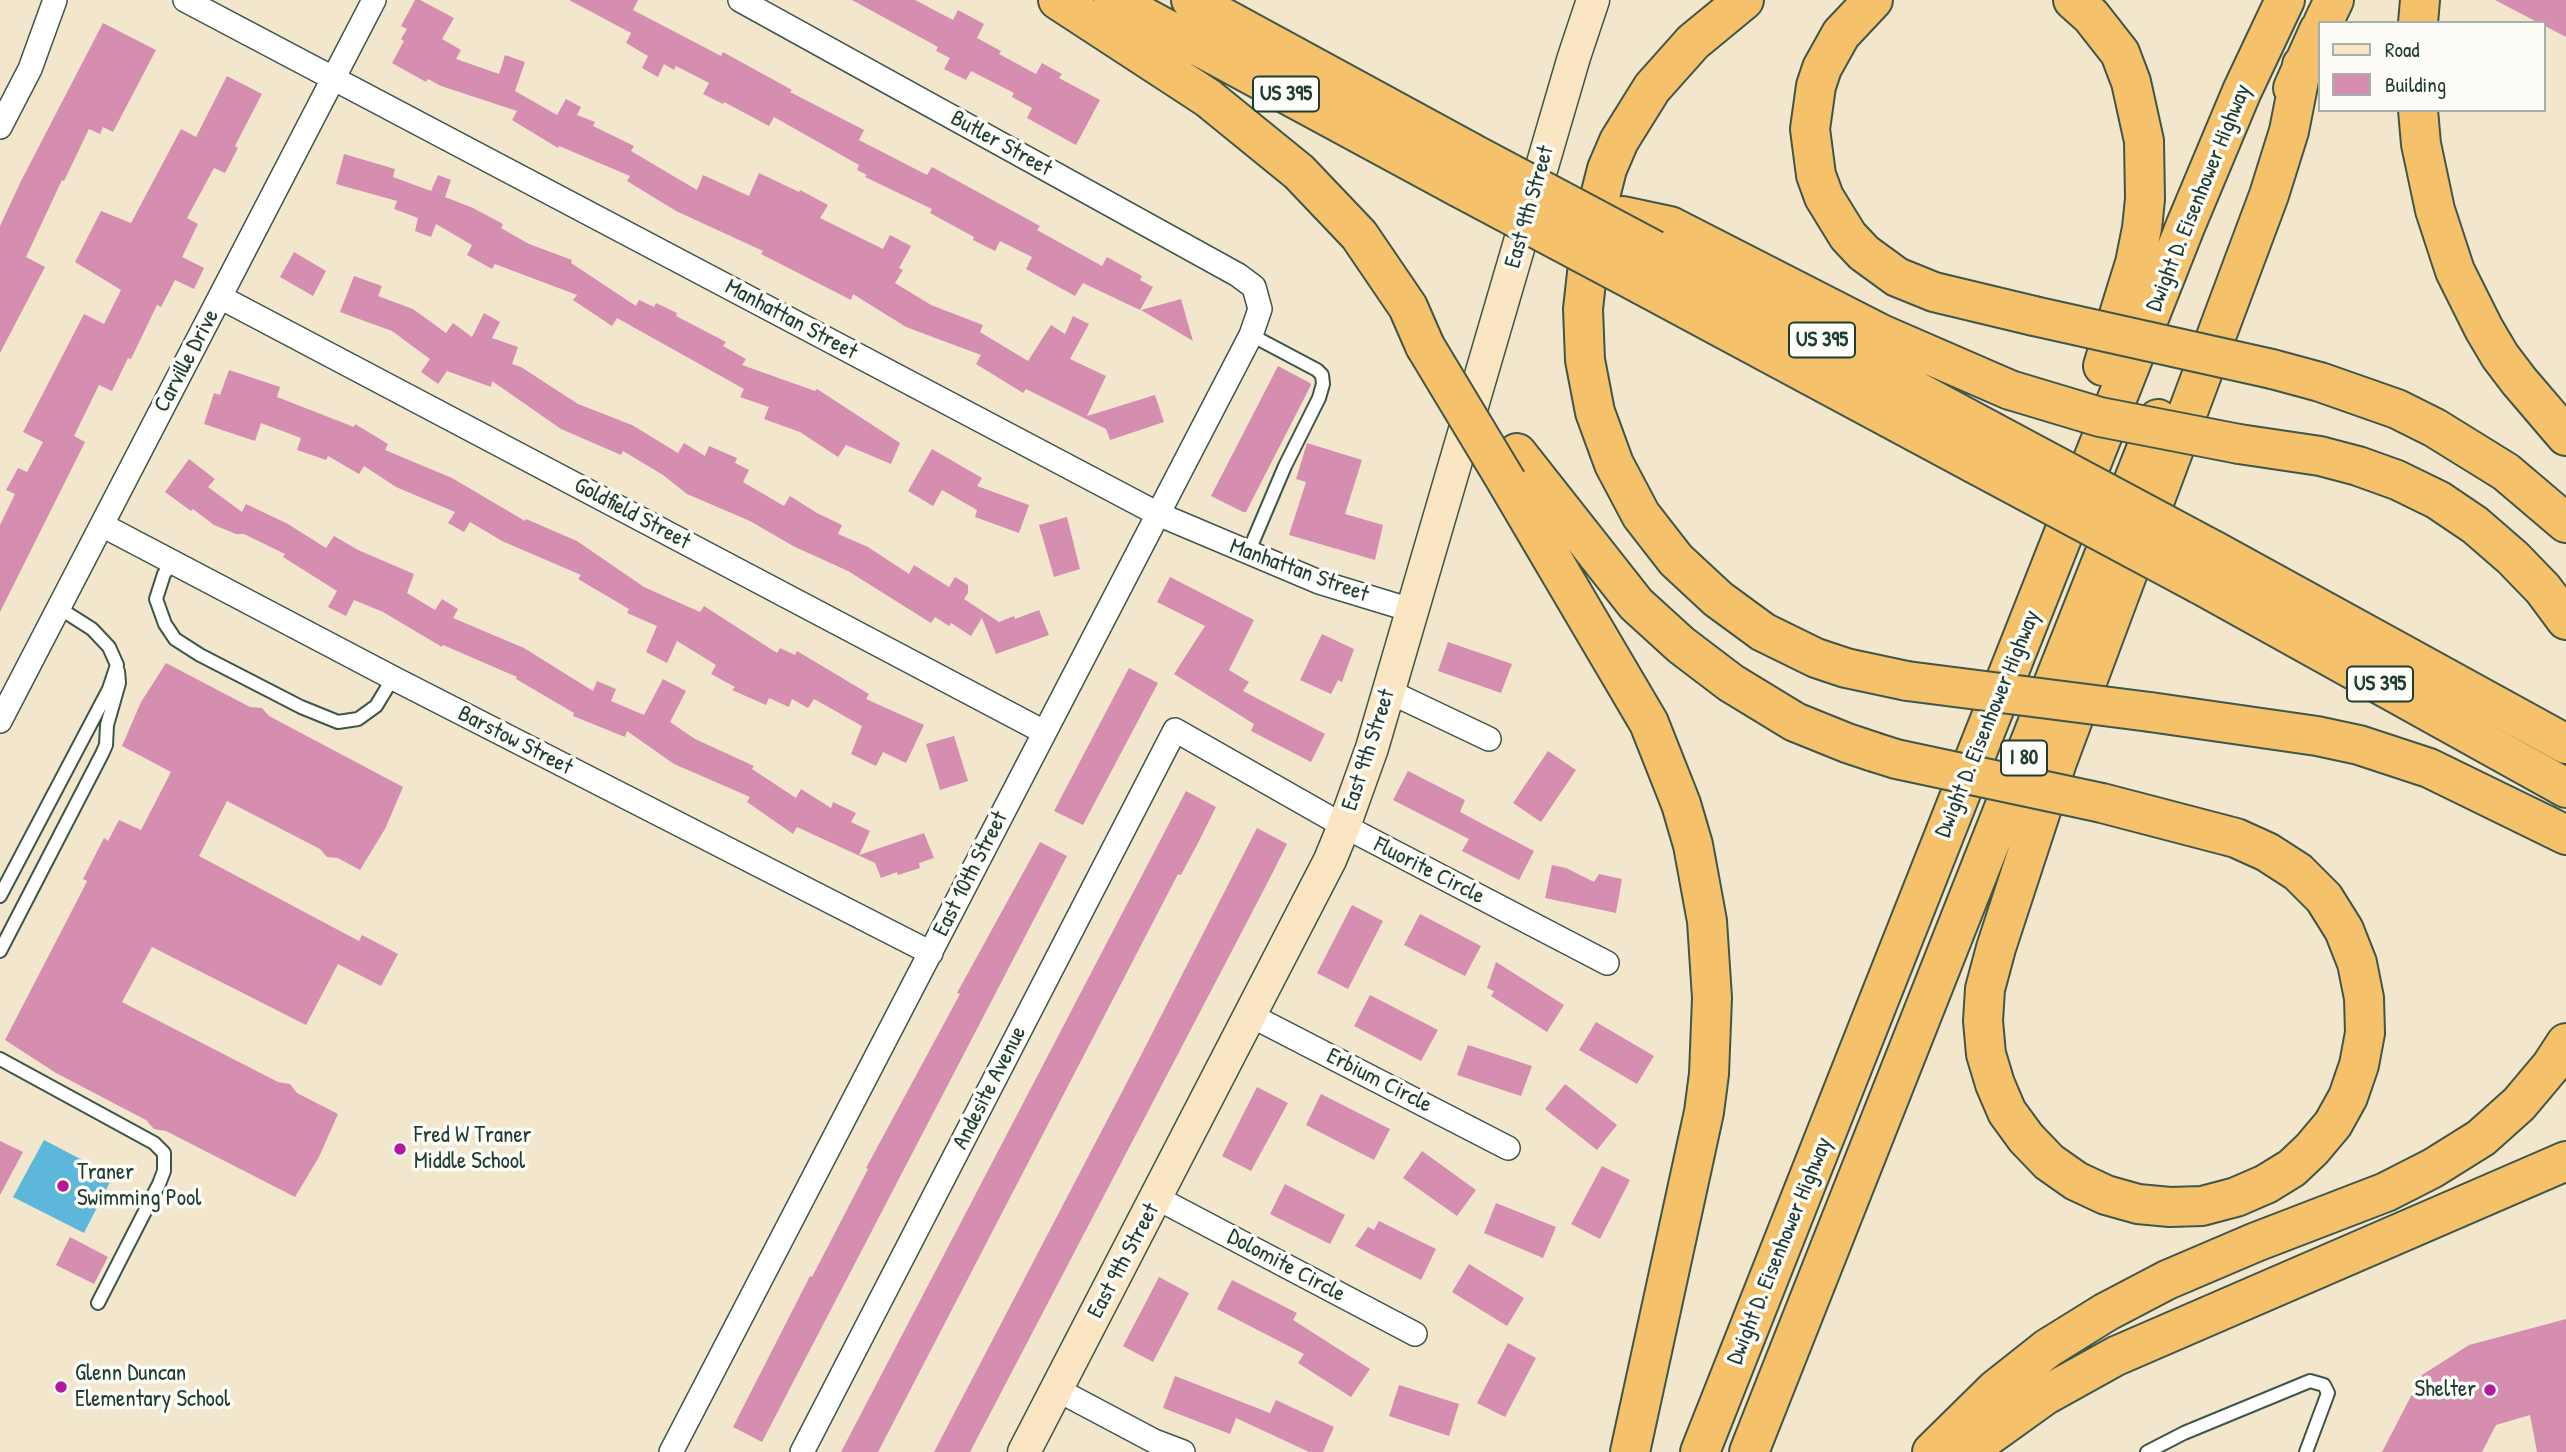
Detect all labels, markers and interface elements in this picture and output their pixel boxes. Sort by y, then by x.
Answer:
legend [2318,21,2545,112]
text: Road [2385,35,2419,64]
text: Building [2385,70,2446,99]
road number: US 395 [1253,76,1319,112]
street label: Dwight D. Eisenhower Highway [2141,80,2257,316]
street label: Butler Street [945,105,1057,183]
street label: East 9th Street [1499,143,1561,271]
street label: Manhattan Street [720,274,862,366]
street label: Carville Drive [148,305,226,417]
road number: US 395 [1789,322,1855,358]
street label: Goldfield Street [569,472,695,556]
street label: Manhattan Street [1226,533,1372,609]
street label: Dwight D. Eisenhower Highway [1930,606,2046,842]
road number: US 395 [2347,666,2413,702]
street label: East 9th Street [1336,686,1402,814]
street label: Barstow Street [453,700,577,782]
road number: I 80 [2001,740,2047,776]
street label: East 10th Street [928,807,1014,941]
street label: Fluorite Circle [1369,831,1489,911]
street label: Andesite Avenue [947,1022,1033,1154]
street label: Erbium Circle [1322,1043,1436,1119]
place label: Fred W Traner Middle School [414,1122,531,1176]
street label: Dwight D. Eisenhower Highway [1722,1133,1838,1369]
marker: Fred W Traner Middle School [392,1141,408,1157]
place label: Traner Swimming Pool [77,1159,201,1213]
marker: Traner Swimming Pool [55,1178,71,1194]
street label: East 9th Street [1082,1199,1166,1323]
street label: Dolomite Circle [1222,1223,1350,1309]
place label: Glenn Duncan Elementary School [75,1360,230,1414]
place label: Shelter [2415,1376,2476,1404]
marker: Glenn Duncan Elementary School [53,1379,69,1395]
marker: Shelter [2482,1382,2498,1398]

